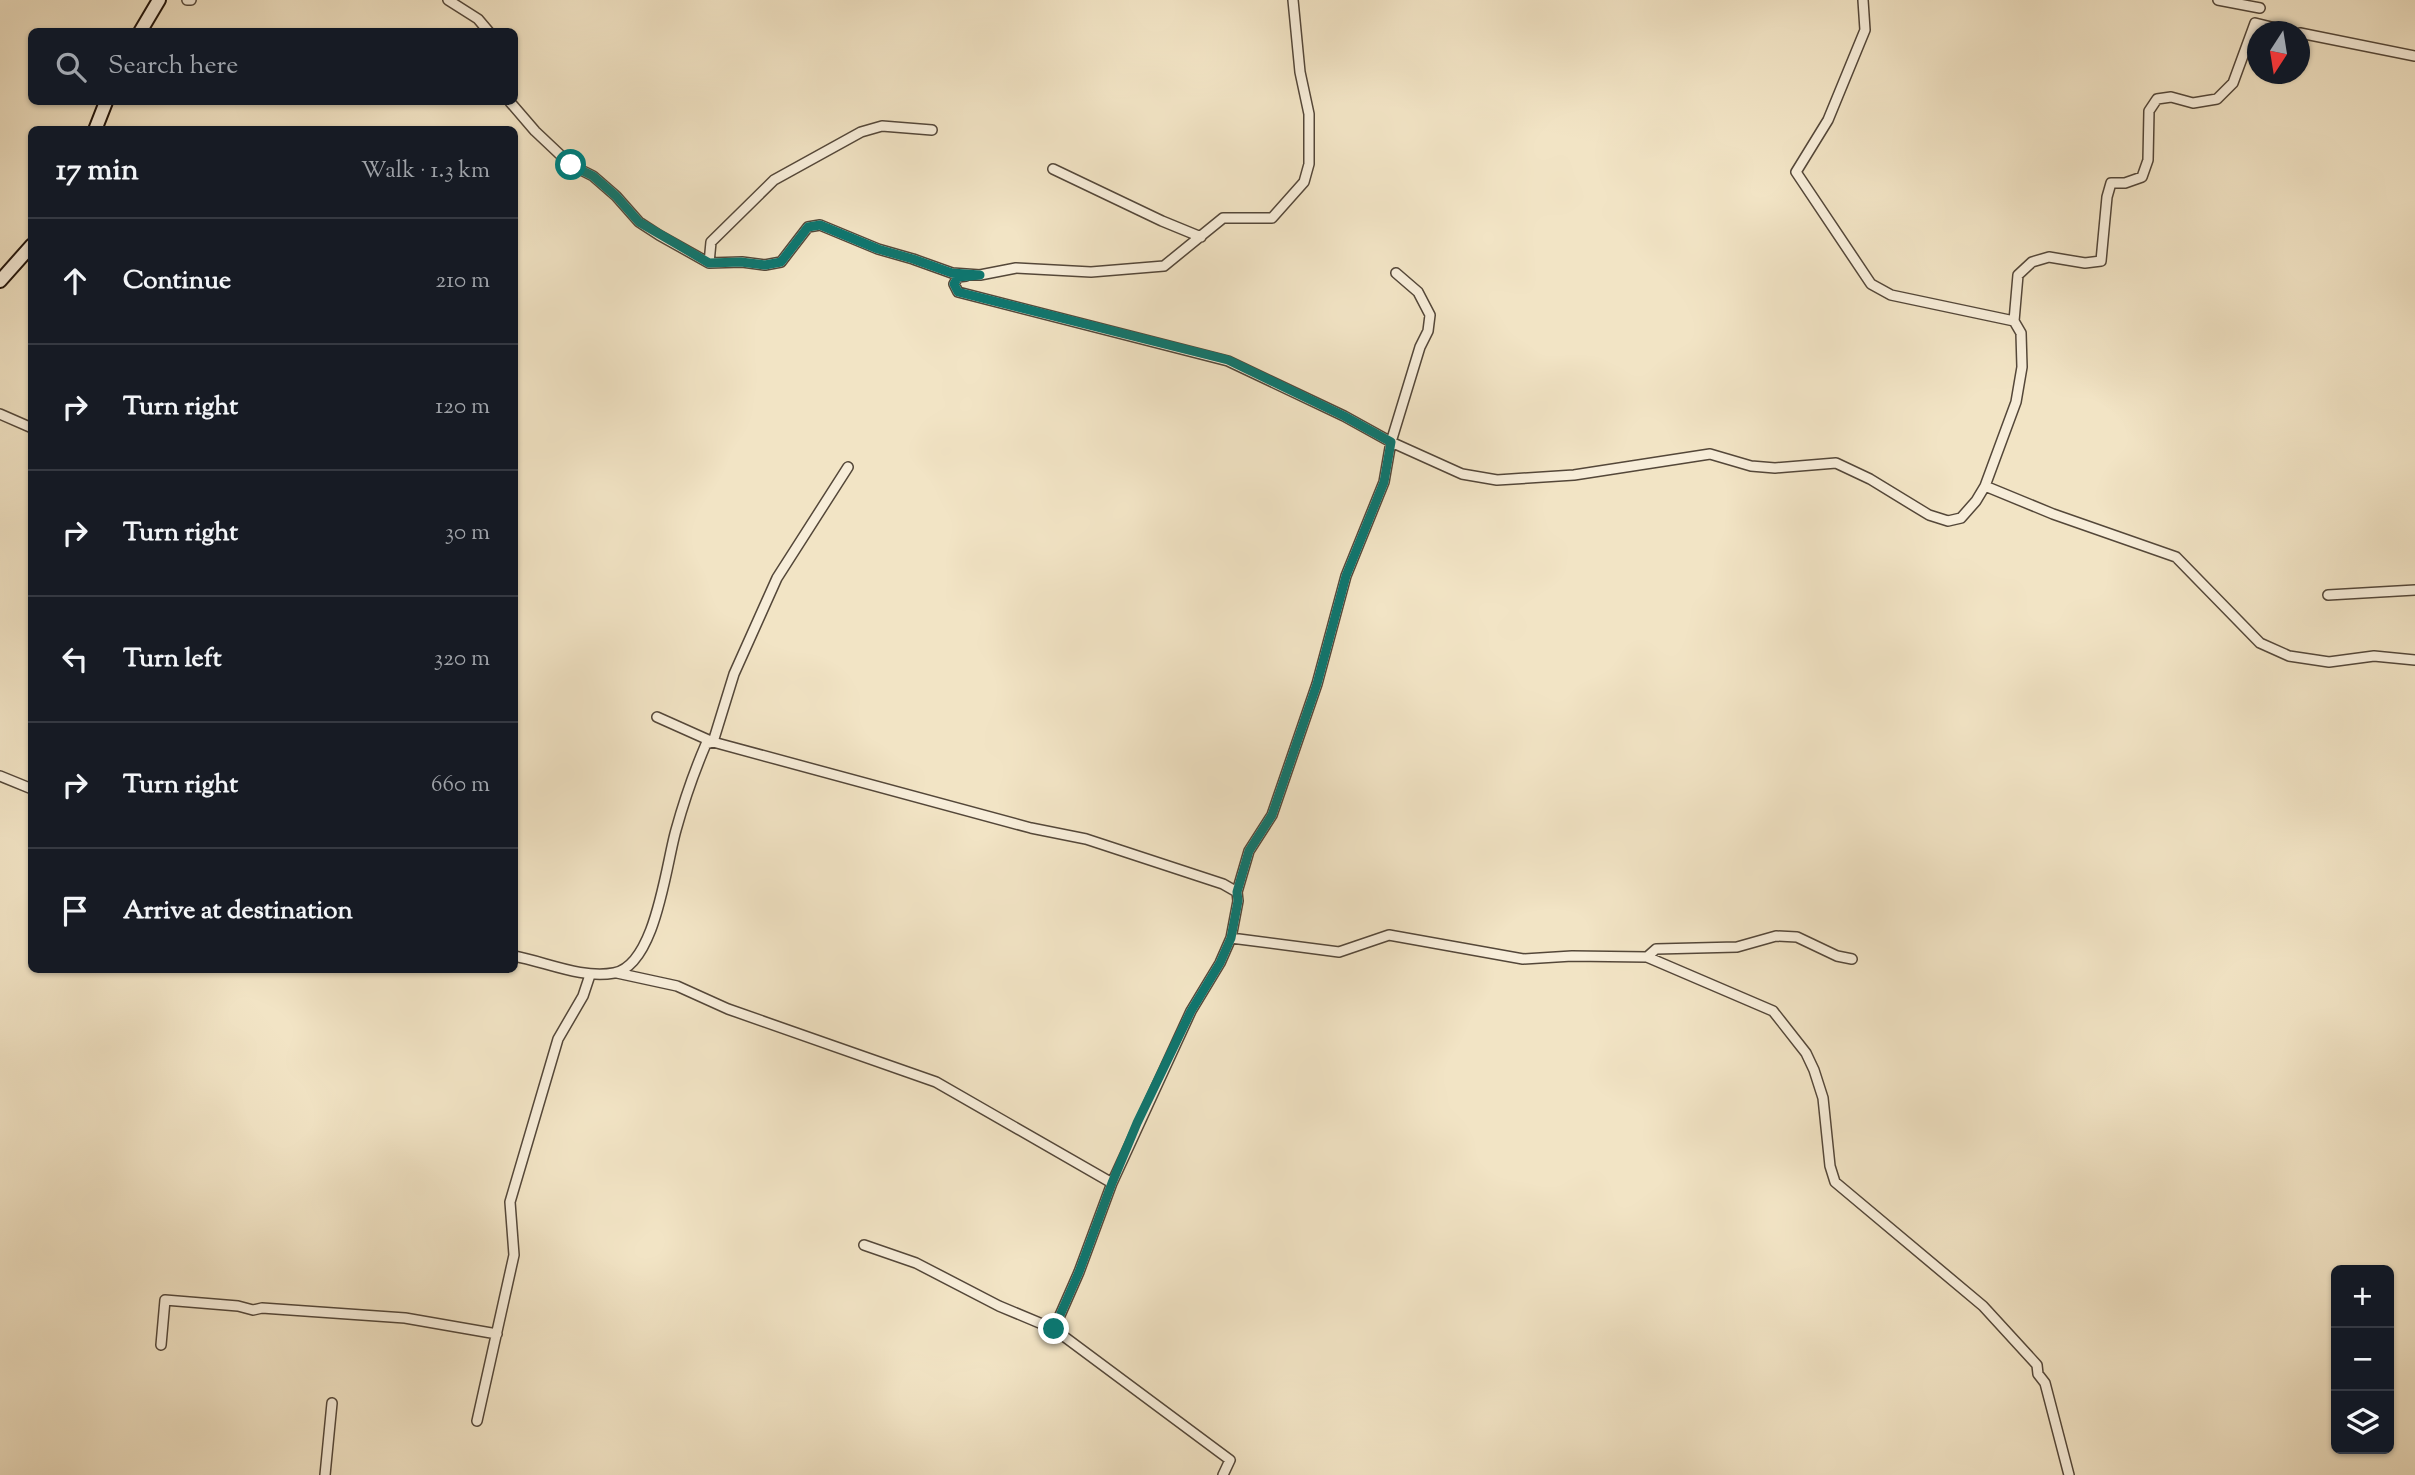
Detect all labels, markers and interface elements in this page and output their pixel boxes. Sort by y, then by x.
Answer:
north arrow [2247,21,2310,84]
search box [28,28,518,105]
icon: search [52,48,90,86]
text: Search here [108,48,238,85]
route start [555,149,586,180]
text: 17 min [56,150,139,193]
text: Walk · 1.3 km [361,155,490,188]
icon: ahead [56,262,94,300]
text: Continue [123,263,231,300]
text: 210 m [436,265,490,298]
icon: right [56,388,94,426]
text: Turn right [123,389,238,426]
text: 120 m [435,391,490,424]
icon: right [56,514,94,552]
text: Turn right [123,515,238,552]
text: 30 m [445,517,490,550]
icon: left [56,640,94,678]
text: Turn left [123,641,222,678]
text: 320 m [434,643,490,676]
icon: right [56,766,94,804]
text: Turn right [123,767,238,804]
text: 660 m [431,769,490,802]
icon: arrive [56,892,94,930]
text: Arrive at destination [123,893,353,930]
map controls [2331,1265,2394,1454]
button: + [2331,1265,2394,1328]
route end [1038,1313,1069,1344]
button: − [2331,1328,2394,1391]
button: layers [2331,1391,2394,1454]

